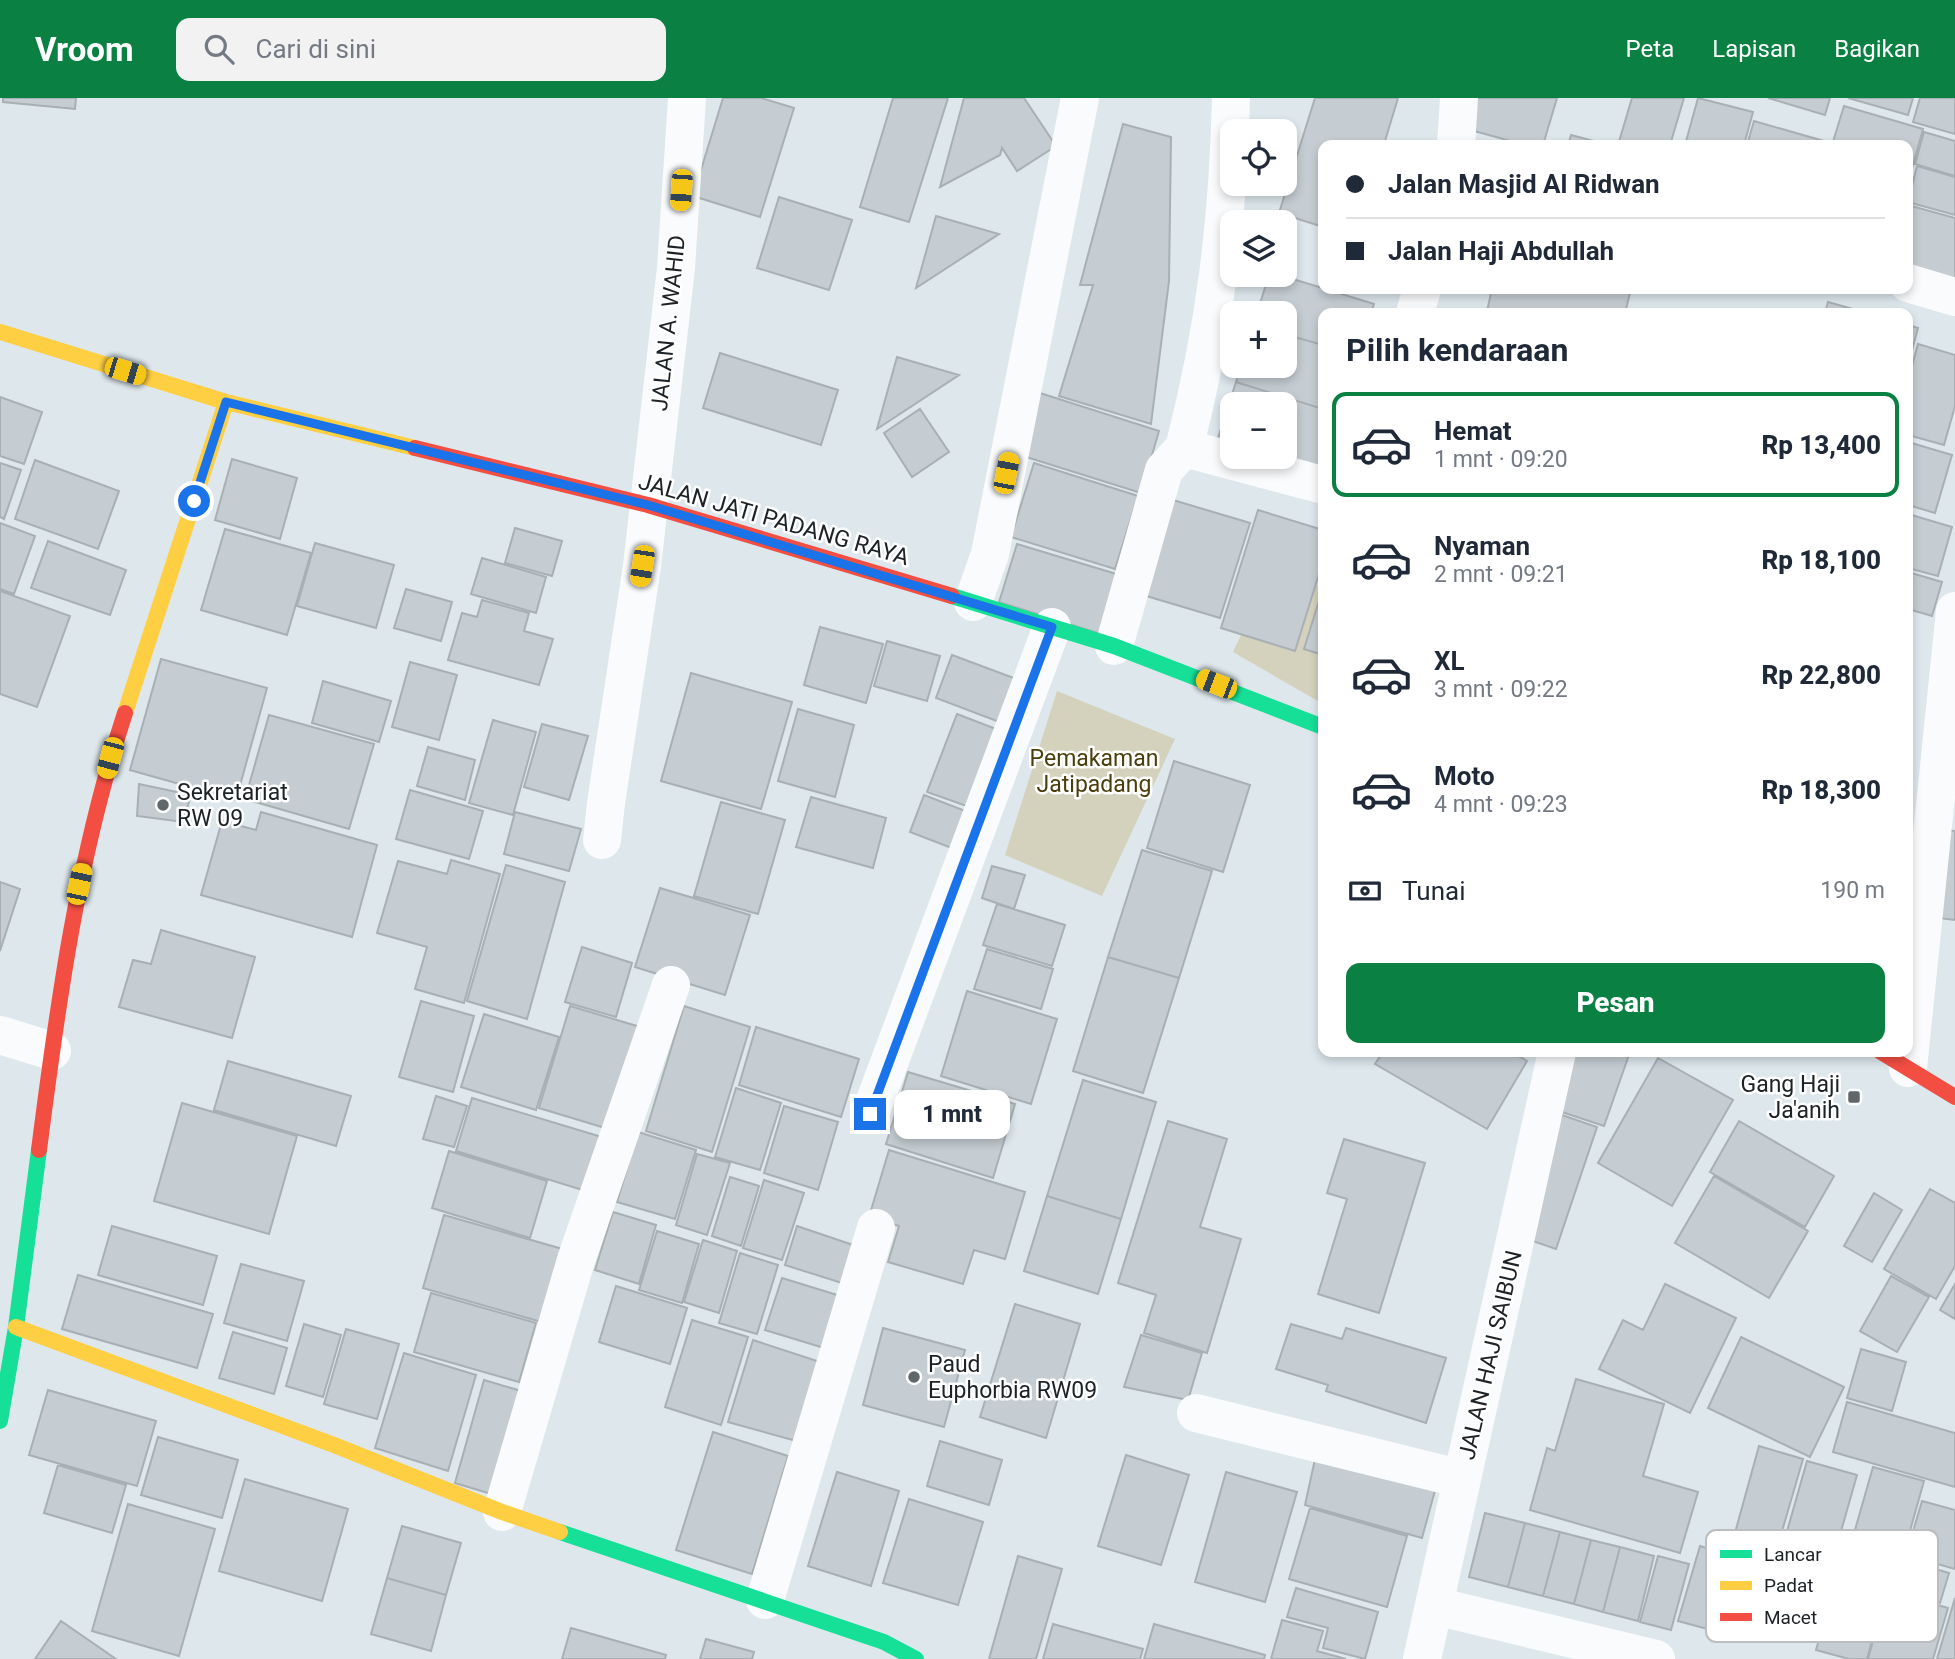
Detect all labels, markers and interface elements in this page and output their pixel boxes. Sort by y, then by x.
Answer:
search box [176,18,666,81]
text: Vroom [35,30,134,69]
icon: search [200,30,238,68]
text: Cari di sini [256,34,376,64]
text: Peta [1626,35,1674,63]
text: Lapisan [1712,35,1796,63]
text: Bagikan [1834,35,1920,63]
map controls [1220,119,1297,469]
button: locate [1220,119,1297,196]
car [670,168,693,212]
text: Jalan Masjid Al Ridwan [1388,169,1660,199]
button: layers [1220,210,1297,287]
street label: JALAN A. WAHID [646,234,691,412]
text: Jalan Haji Abdullah [1388,236,1614,266]
button: + [1220,301,1297,378]
text: Pilih kendaraan [1346,331,1568,369]
car [102,355,149,387]
button: − [1220,392,1297,469]
icon: car [1350,413,1413,476]
text: Hemat [1434,416,1512,446]
text: Rp 13,400 [1761,430,1881,460]
text: 1 mnt · 09:20 [1434,446,1568,473]
car [992,450,1021,496]
street label: JALAN JATI PADANG RAYA [635,468,912,571]
route start [178,485,210,517]
icon: car [1350,528,1413,591]
text: Nyaman [1434,531,1530,561]
car [629,544,656,588]
text: Rp 18,100 [1761,545,1881,575]
text: 2 mnt · 09:21 [1434,561,1568,588]
icon: car [1350,643,1413,706]
text: XL [1434,646,1465,676]
text: Rp 22,800 [1761,660,1881,690]
car [1193,667,1240,701]
text: 3 mnt · 09:22 [1434,676,1568,703]
car [95,735,126,781]
park label: Pemakaman Jatipadang [1030,745,1158,798]
icon: car [1350,758,1413,821]
text: Moto [1434,761,1495,791]
text: Rp 18,300 [1761,775,1881,805]
place label: Sekretariat RW 09 [177,779,288,832]
text: 4 mnt · 09:23 [1434,791,1568,818]
marker: Sekretariat RW 09 [155,797,171,813]
car [65,861,94,907]
icon: cash [1346,872,1384,910]
text: Tunai [1402,876,1465,906]
text: 190 m [1820,877,1885,904]
button: Pesan [1346,963,1885,1043]
place label: Gang Haji Ja'anih [1740,1071,1840,1124]
marker: Gang Haji Ja'anih [1846,1089,1862,1105]
callout: 1 mnt [894,1090,1010,1138]
route end [854,1098,886,1130]
text: 1 mnt [922,1101,982,1128]
street label: JALAN HAJI SAIBUN [1453,1248,1528,1462]
place label: Paud Euphorbia RW09 [928,1351,1097,1404]
marker: Paud Euphorbia RW09 [906,1369,922,1385]
legend [1706,1530,1938,1642]
text: Lancar [1764,1543,1822,1566]
text: Padat [1764,1574,1814,1597]
text: Macet [1764,1606,1817,1629]

